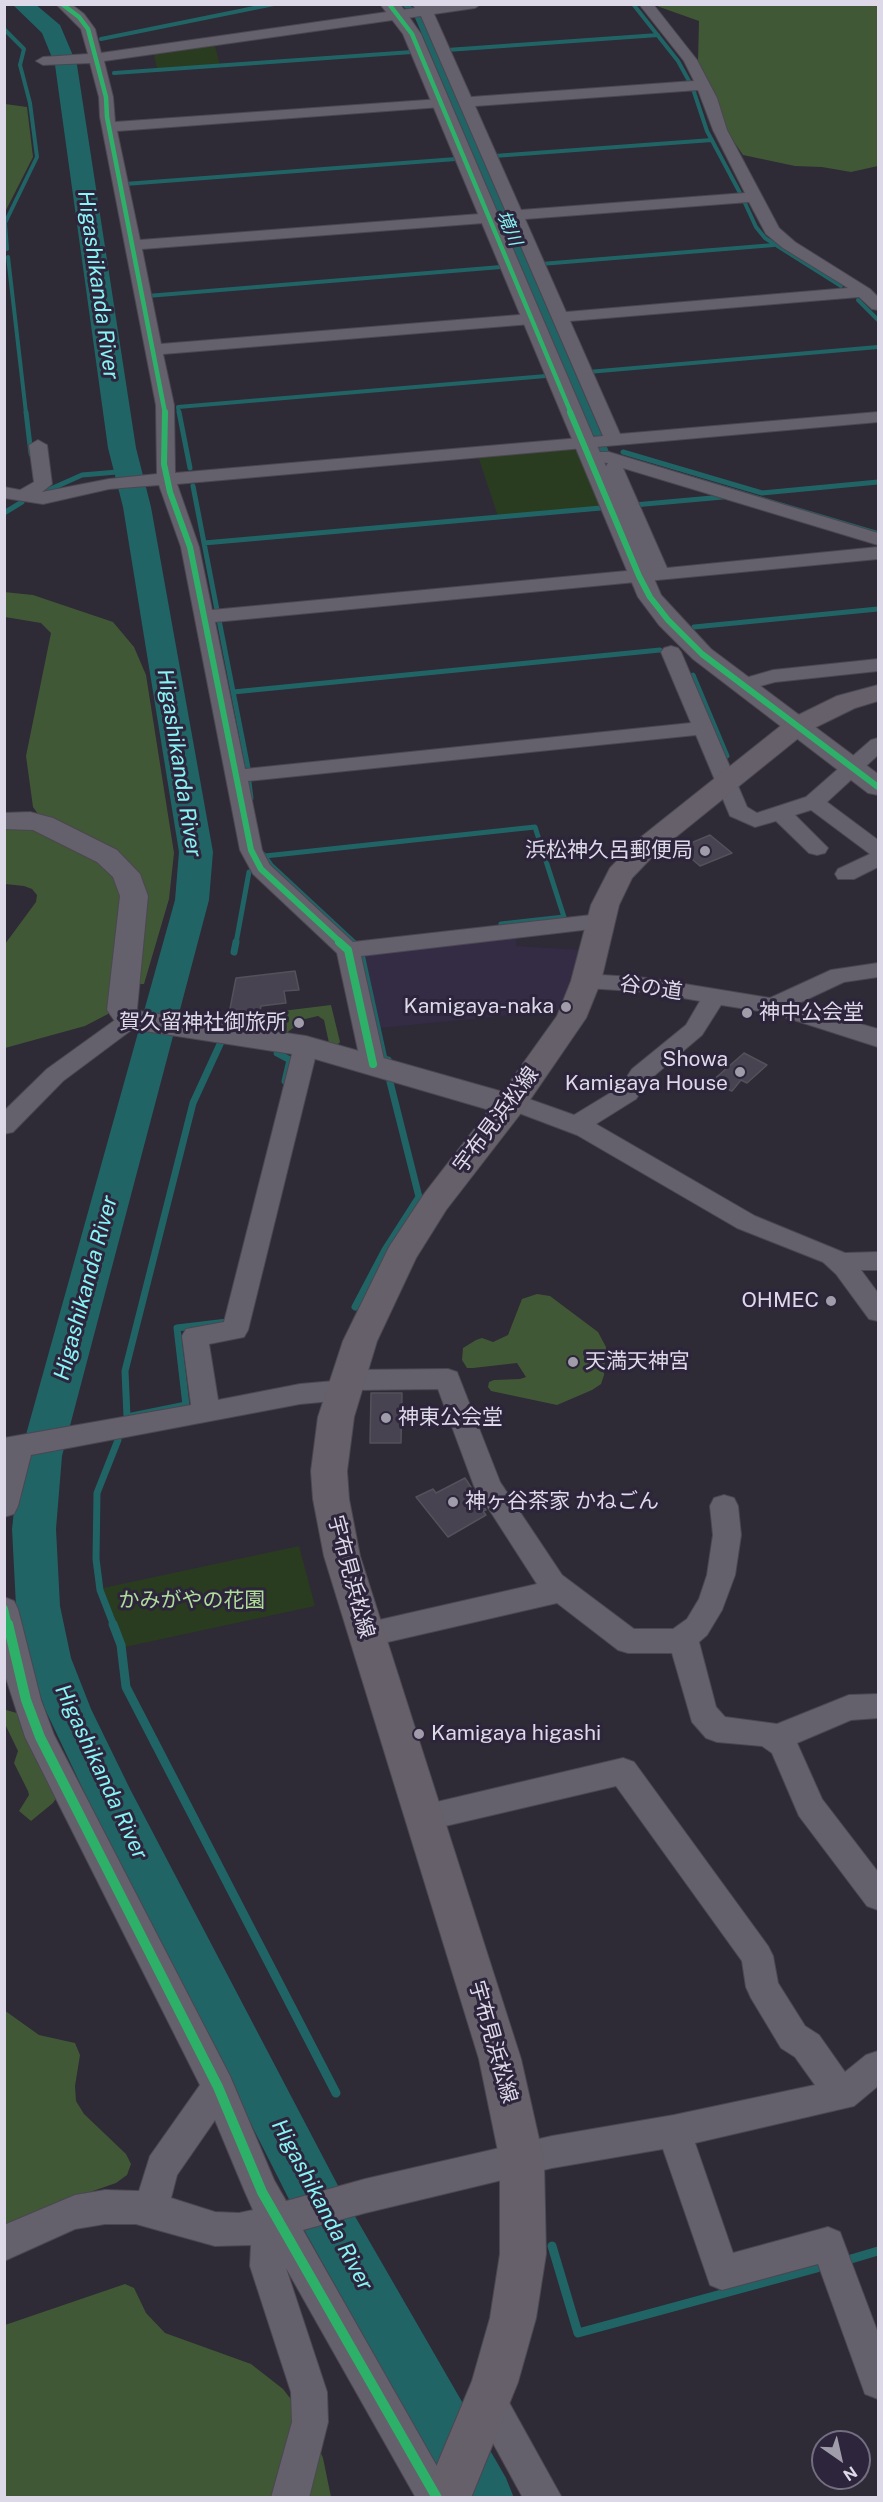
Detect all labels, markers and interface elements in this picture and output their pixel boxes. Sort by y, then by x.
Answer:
water label: Higashikanda River [72,189,124,381]
water label: 境川 [492,207,526,249]
water label: Higashikanda River [151,667,207,859]
place label: 浜松神久呂郵便局 [525,838,693,864]
marker: 浜松神久呂郵便局 [698,844,712,858]
street label: 谷の道 [618,971,684,1005]
place label: Kamigaya-naka [404,994,554,1020]
marker: Kamigaya-naka [559,1000,573,1014]
place label: 神中公会堂 [759,1000,864,1026]
marker: 神中公会堂 [740,1006,754,1020]
place label: 賀久留神社御旅所 [119,1010,287,1036]
marker: 賀久留神社御旅所 [292,1016,306,1030]
place label: Showa Kamigaya House [565,1047,728,1097]
street label: 宇布見浜松線 [448,1062,544,1178]
marker: Showa Kamigaya House [733,1065,747,1079]
water label: Higashikanda River [49,1193,123,1383]
place label: OHMEC [741,1288,819,1314]
marker: OHMEC [824,1294,838,1308]
place label: 天満天神宮 [585,1349,690,1375]
marker: 天満天神宮 [566,1355,580,1369]
place label: 神東公会堂 [398,1405,503,1431]
marker: 神東公会堂 [379,1411,393,1425]
place label: 神ヶ谷茶家 かねごん [465,1489,659,1515]
marker: 神ヶ谷茶家 かねごん [446,1495,460,1509]
street label: 宇布見浜松線 [323,1513,379,1641]
park label: かみがやの花園 [119,1588,265,1614]
water label: Higashikanda River [49,1680,153,1864]
place label: Kamigaya higashi [431,1721,601,1747]
marker: Kamigaya higashi [412,1727,426,1741]
street label: 宇布見浜松線 [464,1978,522,2106]
water label: Higashikanda River [266,2115,378,2295]
north arrow [811,2430,871,2490]
text: N [840,2462,861,2485]

